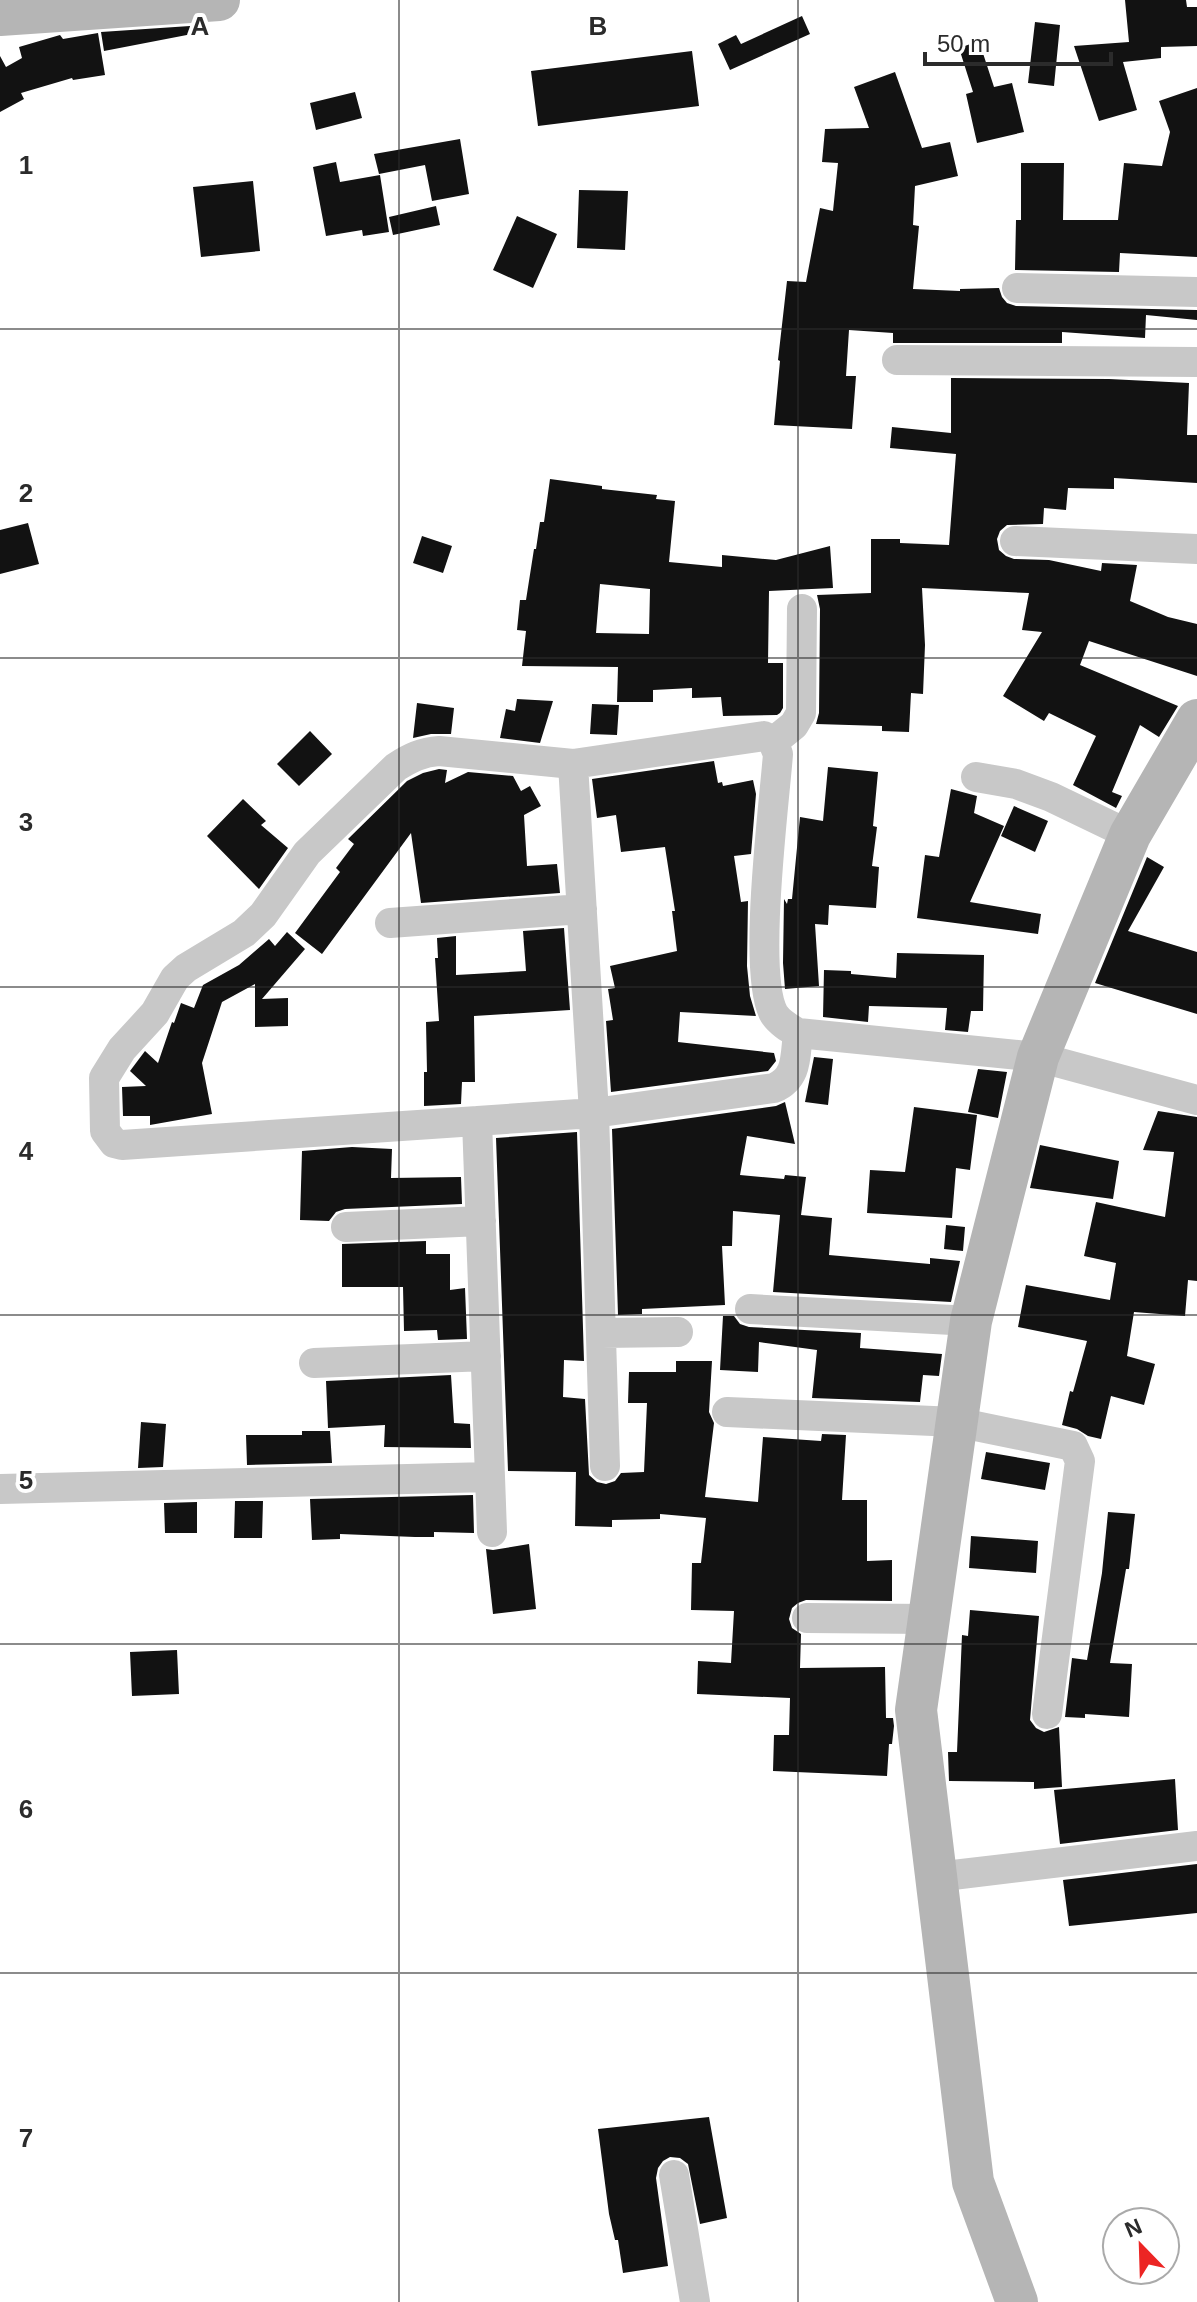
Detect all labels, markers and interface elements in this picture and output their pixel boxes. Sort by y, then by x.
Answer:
text: A [191,11,210,41]
text: B [589,11,607,41]
scale bar [925,16,1111,66]
text: 50 m [937,30,990,57]
text: 1 [19,150,33,180]
text: 2 [19,478,33,508]
text: 3 [19,807,33,837]
text: 4 [19,1136,34,1166]
text: 5 [19,1465,33,1495]
text: 6 [19,1794,33,1824]
text: 7 [19,2123,33,2153]
north arrow [1101,2206,1181,2286]
text: N [1121,2213,1146,2243]

